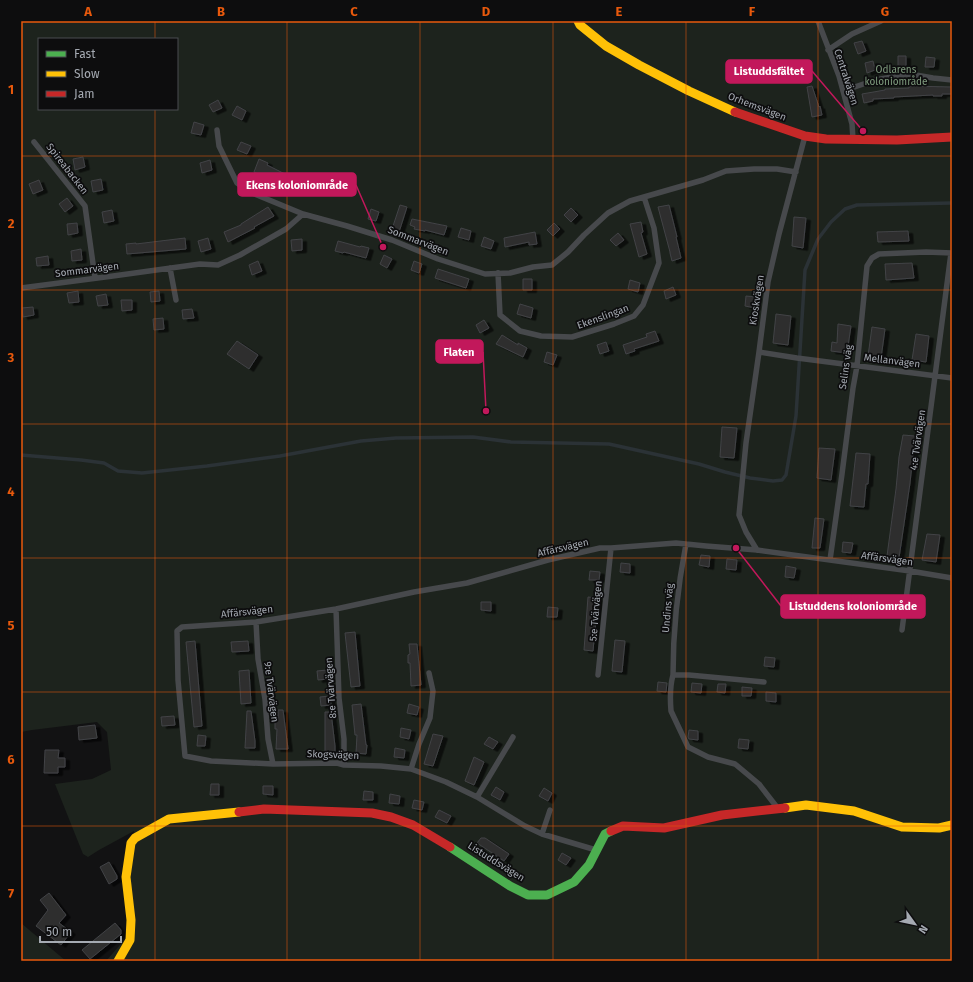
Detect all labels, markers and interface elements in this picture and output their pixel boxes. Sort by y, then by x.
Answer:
text: A [83,4,92,19]
text: B [217,4,225,19]
text: C [350,4,358,19]
text: D [482,4,491,19]
text: E [616,4,623,19]
text: F [749,4,756,19]
text: G [881,4,889,19]
legend [38,38,178,110]
text: Fast [74,47,96,61]
street label: Centralvägen [831,47,861,107]
callout: Listuddsfältet [726,60,812,83]
park label: Odlarens koloniområde [864,64,928,88]
text: Listuddsfältet [734,65,805,78]
text: Slow [74,67,100,81]
text: 1 [8,82,14,97]
text: Jam [74,87,94,101]
street label: Orhemsvägen [726,90,788,124]
street label: Spireabacken [44,141,90,197]
callout: Ekens koloniområde [238,173,356,196]
text: Ekens koloniområde [246,179,348,192]
text: 2 [8,216,15,231]
street label: Sommarvägen [386,224,450,258]
street label: Sommarvägen [54,260,120,280]
street label: Kioskvägen [747,274,767,326]
street label: Ekenslingan [575,302,631,332]
callout: Flaten [436,340,483,363]
street label: Selins väg [837,343,855,390]
text: Flaten [444,346,474,359]
text: 3 [7,350,15,365]
street label: Mellanvägen [863,352,921,370]
street label: 4:e Tvärvägen [908,409,928,471]
text: 4 [7,484,15,499]
street label: Affärsvägen [536,536,590,560]
street label: Affärsvägen [860,549,914,569]
street label: 5:e Tvärvägen [587,580,605,642]
street label: Undins väg [660,582,676,633]
callout: Listuddens koloniområde [781,595,925,618]
text: Listuddens koloniområde [789,600,917,613]
street label: Affärsvägen [220,603,274,621]
text: 5 [8,618,15,633]
street label: 8:e Tvärvägen [323,657,339,719]
street label: 9:e Tvärvägen [261,661,281,723]
street label: Skogsvägen [307,748,359,762]
text: 6 [7,752,15,767]
street label: Listuddsvägen [465,840,527,884]
text: 7 [8,886,14,901]
north arrow [895,904,935,944]
scale bar [40,918,121,944]
text: N [916,923,930,936]
text: 50 m [46,925,72,939]

